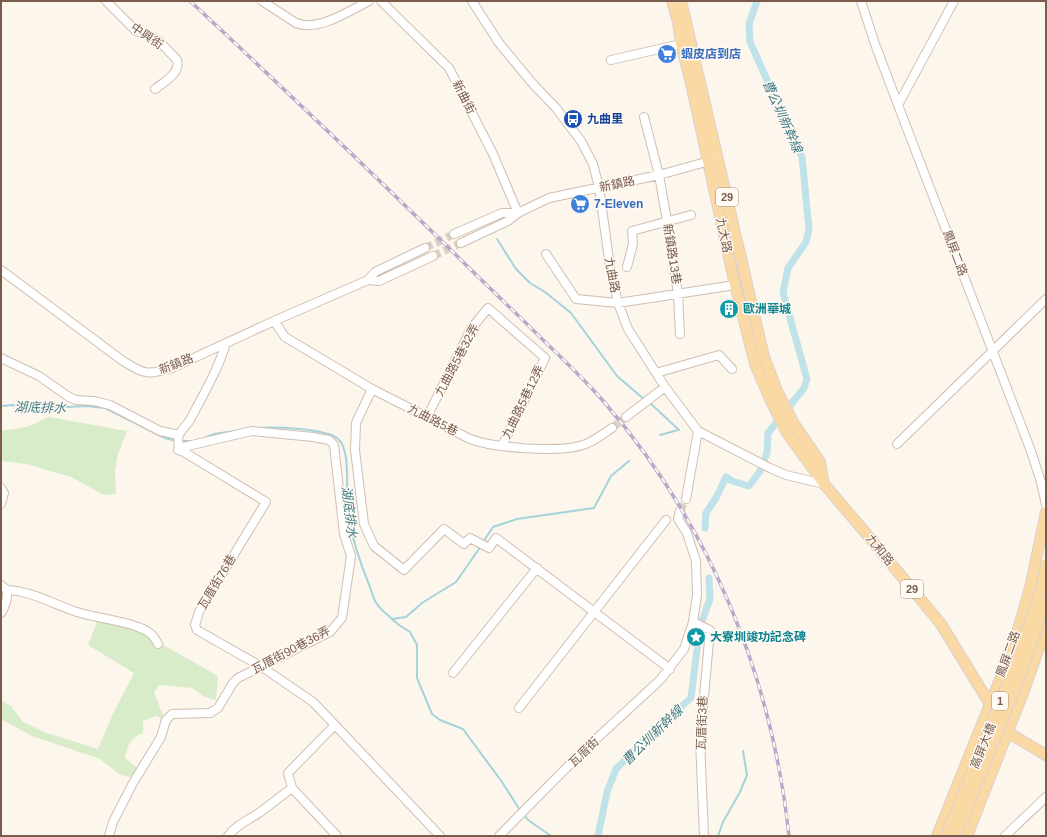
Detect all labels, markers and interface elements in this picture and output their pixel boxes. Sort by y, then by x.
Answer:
street label: 中興街 [128,20,166,52]
supermarket icon: 蝦皮店到店 [656,43,678,65]
place label: 蝦皮店到店 [681,47,741,61]
street label: 新曲街 [450,78,478,116]
water label: 曹公圳新幹線 [760,78,806,157]
bus stop icon: 九曲里 [562,108,584,130]
place label: 九曲里 [587,112,623,126]
street label: 新鎮路 [598,173,636,195]
road number: 29 [716,188,738,206]
supermarket icon: 7-Eleven [569,193,591,215]
place label: 7-Eleven [594,197,643,211]
street label: 九大路 [713,216,735,254]
street label: 新鎮路13巷 [660,223,684,285]
street label: 鳳屏二路 [940,228,970,278]
street label: 九曲路 [602,256,622,294]
building icon: 歐洲華城 [718,298,740,320]
place label: 歐洲華城 [743,302,791,316]
street label: 九曲路5巷32弄 [432,321,482,399]
street label: 新鎮路 [157,351,195,377]
street label: 九曲路5巷12弄 [499,363,547,441]
water label: 湖底排水 [14,400,67,415]
street label: 九曲路5巷 [405,401,461,439]
water label: 湖底排水 [339,485,360,540]
street label: 九和路 [863,532,897,568]
street label: 瓦厝街76巷 [195,552,239,612]
road number: 29 [901,580,923,598]
street label: 瓦厝街90巷36弄 [249,623,333,677]
place icon: 大寮圳竣功記念碑 [685,626,707,648]
street label: 鳳屏二路 [993,629,1023,679]
place label: 大寮圳竣功記念碑 [710,630,806,644]
road number: 1 [992,692,1008,710]
street label: 瓦厝街3巷 [694,695,710,751]
water label: 曹公圳新幹線 [619,701,687,768]
street label: 高屏大橋 [968,721,998,771]
street label: 瓦厝街 [566,734,602,770]

